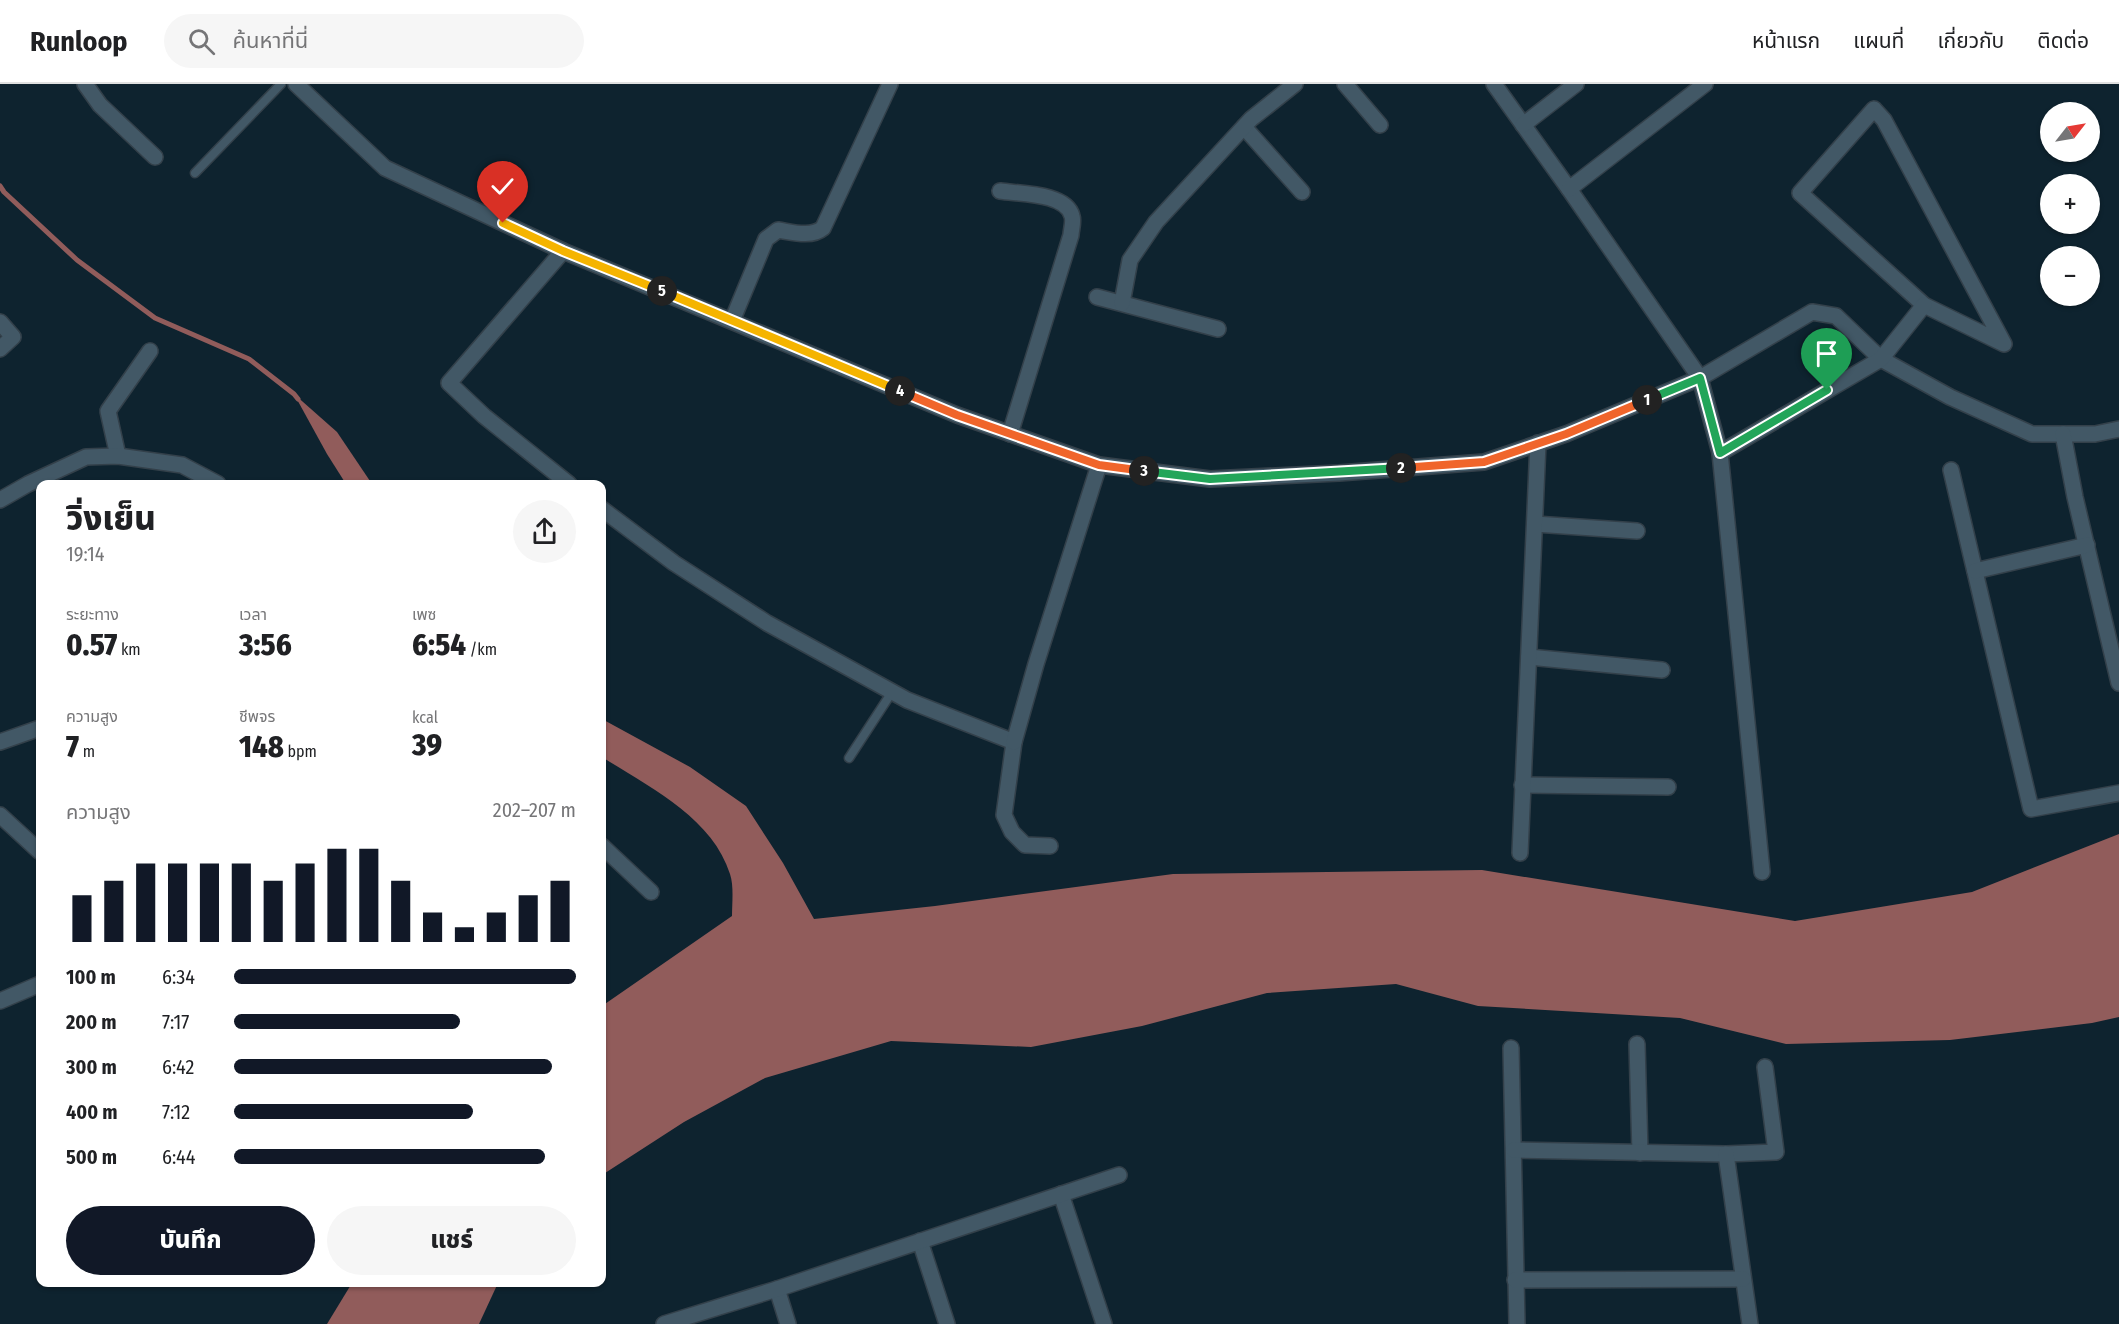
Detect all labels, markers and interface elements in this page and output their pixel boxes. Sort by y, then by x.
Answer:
search box [164,14,584,68]
text: Runloop [30,25,128,58]
icon: search [185,25,218,58]
text: ค้นหาที่นี่ [233,27,308,54]
text: หน้าแรก [1752,28,1820,54]
text: แผนที่ [1853,28,1904,54]
text: เกี่ยวกับ [1937,28,2004,54]
text: ติดต่อ [2037,28,2089,54]
north arrow [2040,102,2100,162]
map controls [2040,102,2100,306]
pin [477,161,528,223]
icon: check [486,170,519,203]
button: + [2040,174,2100,234]
button: − [2040,246,2100,306]
pin: 5 [647,276,677,306]
text: 5 [658,281,666,300]
pin [1801,328,1852,390]
icon: arrive [1810,337,1843,370]
pin: 4 [885,376,915,406]
text: 4 [896,381,904,400]
pin: 1 [1632,385,1662,415]
text: 1 [1644,390,1650,409]
pin: 2 [1386,453,1416,483]
pin: 3 [1129,456,1159,486]
text: 2 [1397,458,1405,477]
text: 3 [1140,461,1148,480]
text: วิ่งเย็น [66,499,156,539]
button: share [513,500,576,563]
text: 19:14 [66,542,104,566]
text: ระยะทาง [66,605,119,624]
text: เวลา [239,605,267,624]
text: เพซ [412,605,436,624]
text: 0.57 [66,627,117,663]
text: 3:56 [239,627,292,663]
text: 6:54 [412,627,466,663]
text: km [117,640,141,659]
text: /km [466,640,497,659]
text: ความสูง [66,707,118,726]
text: ชีพจร [239,707,275,726]
text: kcal [412,708,438,727]
text: 39 [412,727,442,763]
text: 7 [66,729,79,765]
text: 148 [239,729,284,765]
text: m [79,742,95,761]
text: bpm [284,742,317,761]
text: 202–207 m [493,798,576,822]
text: ความสูง [66,800,131,824]
text: 100 m [66,965,116,989]
text: 6:34 [162,965,195,989]
text: 200 m [66,1010,117,1034]
text: 7:17 [162,1010,189,1034]
text: 300 m [66,1055,117,1079]
text: 6:42 [162,1055,194,1079]
text: 400 m [66,1100,118,1124]
text: 7:12 [162,1100,190,1124]
text: 500 m [66,1145,117,1169]
text: 6:44 [162,1145,195,1169]
button: บันทึก [66,1206,315,1275]
button: แชร์ [327,1206,576,1275]

